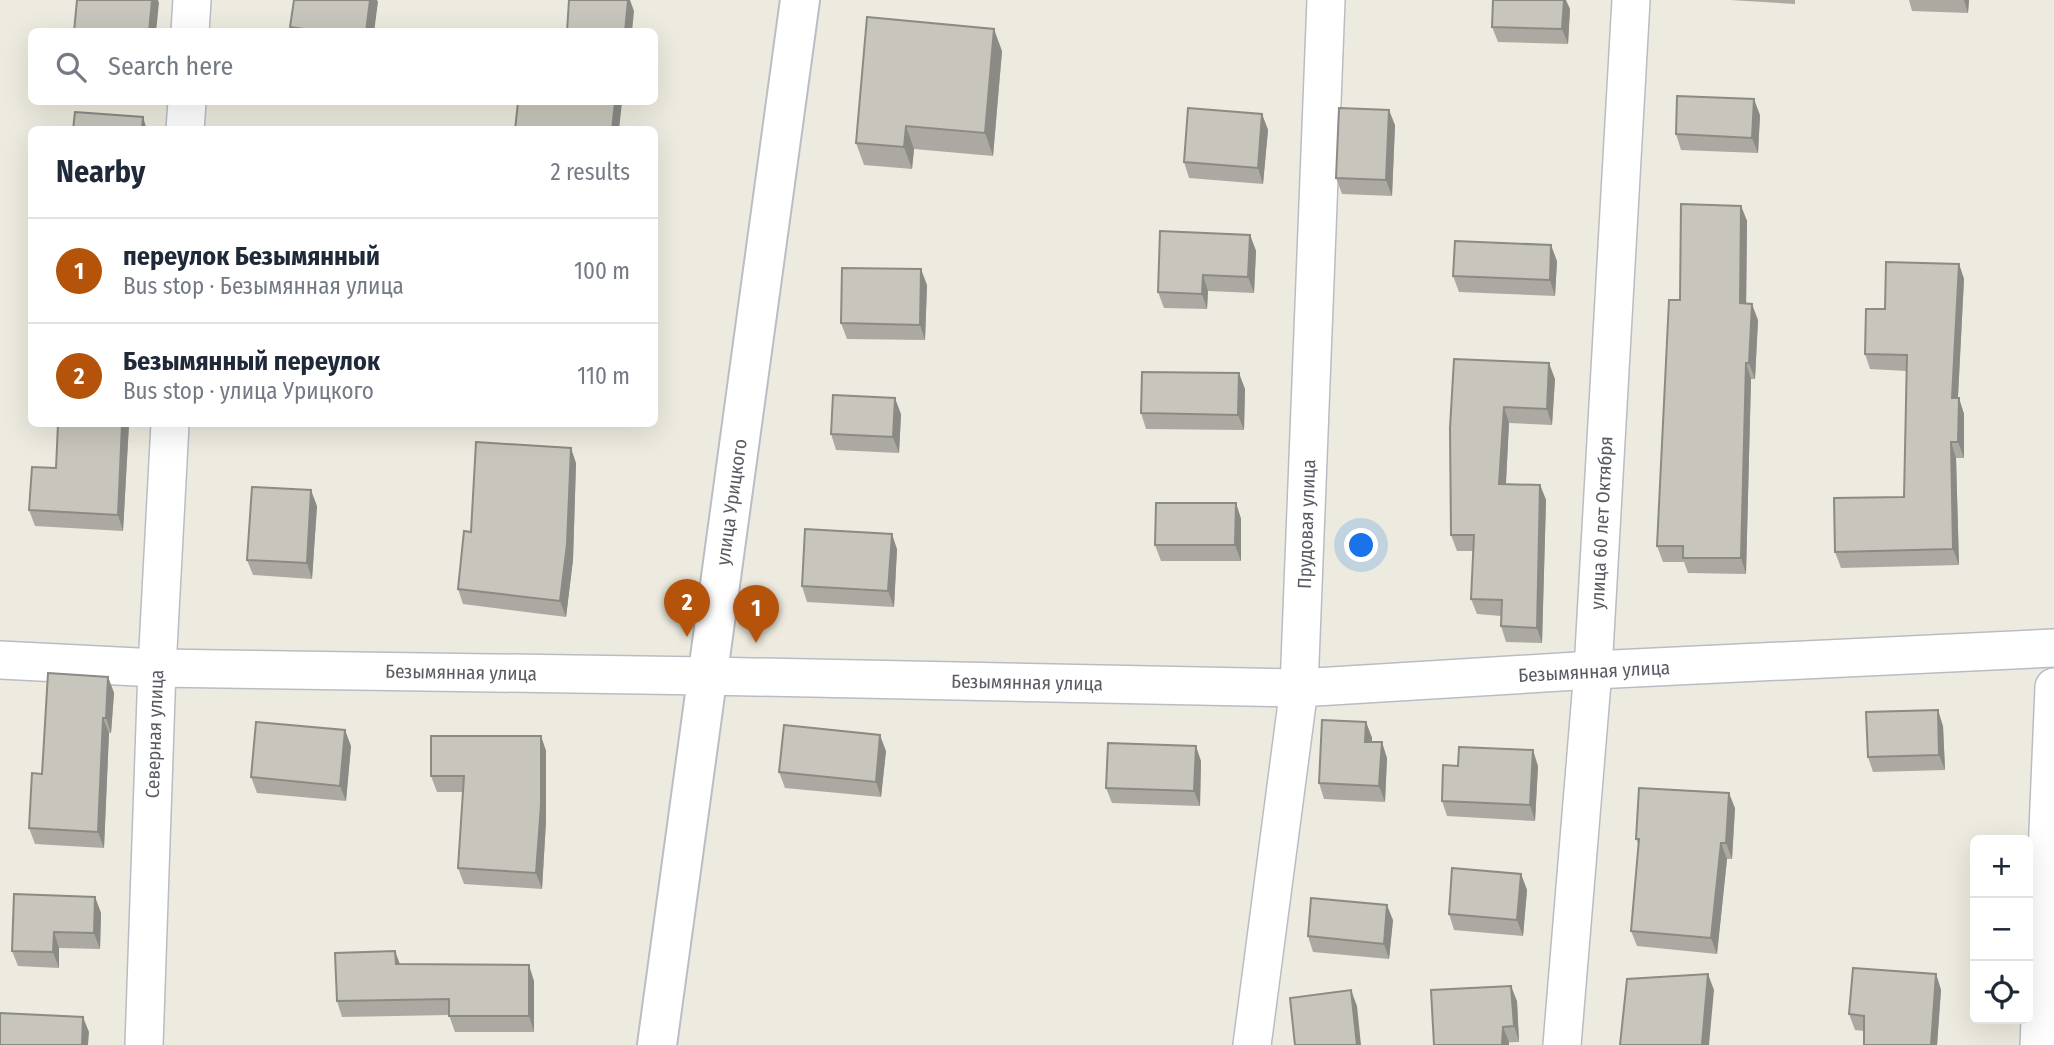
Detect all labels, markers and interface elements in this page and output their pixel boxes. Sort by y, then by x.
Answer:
search box [28,28,658,105]
icon: search [52,48,90,86]
text: Search here [108,51,233,82]
text: Nearby [56,154,145,190]
text: 2 results [550,158,630,186]
text: переулок Безымянный [123,241,380,272]
text: 1 [74,257,84,285]
text: 100 m [574,257,630,285]
text: Bus stop · Безымянная улица [123,272,404,300]
text: Безымянный переулок [123,346,380,377]
text: 2 [74,362,84,390]
text: 110 m [577,362,630,390]
text: Bus stop · улица Урицкого [123,377,374,405]
street label: улица 60 лет Октября [1585,436,1618,610]
street label: улица Урицкого [711,437,752,567]
street label: Прудовая улица [1293,459,1320,589]
your location [1344,528,1378,562]
pin: 2 [664,579,710,637]
pin: 1 [733,585,779,643]
street label: Безымянная улица [1518,656,1671,687]
street label: Безымянная улица [385,660,537,685]
street label: Северная улица [141,669,168,799]
street label: Безымянная улица [951,670,1103,695]
map controls [1970,835,2033,1024]
button: + [1970,835,2033,898]
button: − [1970,898,2033,961]
button: locate [1970,961,2033,1024]

